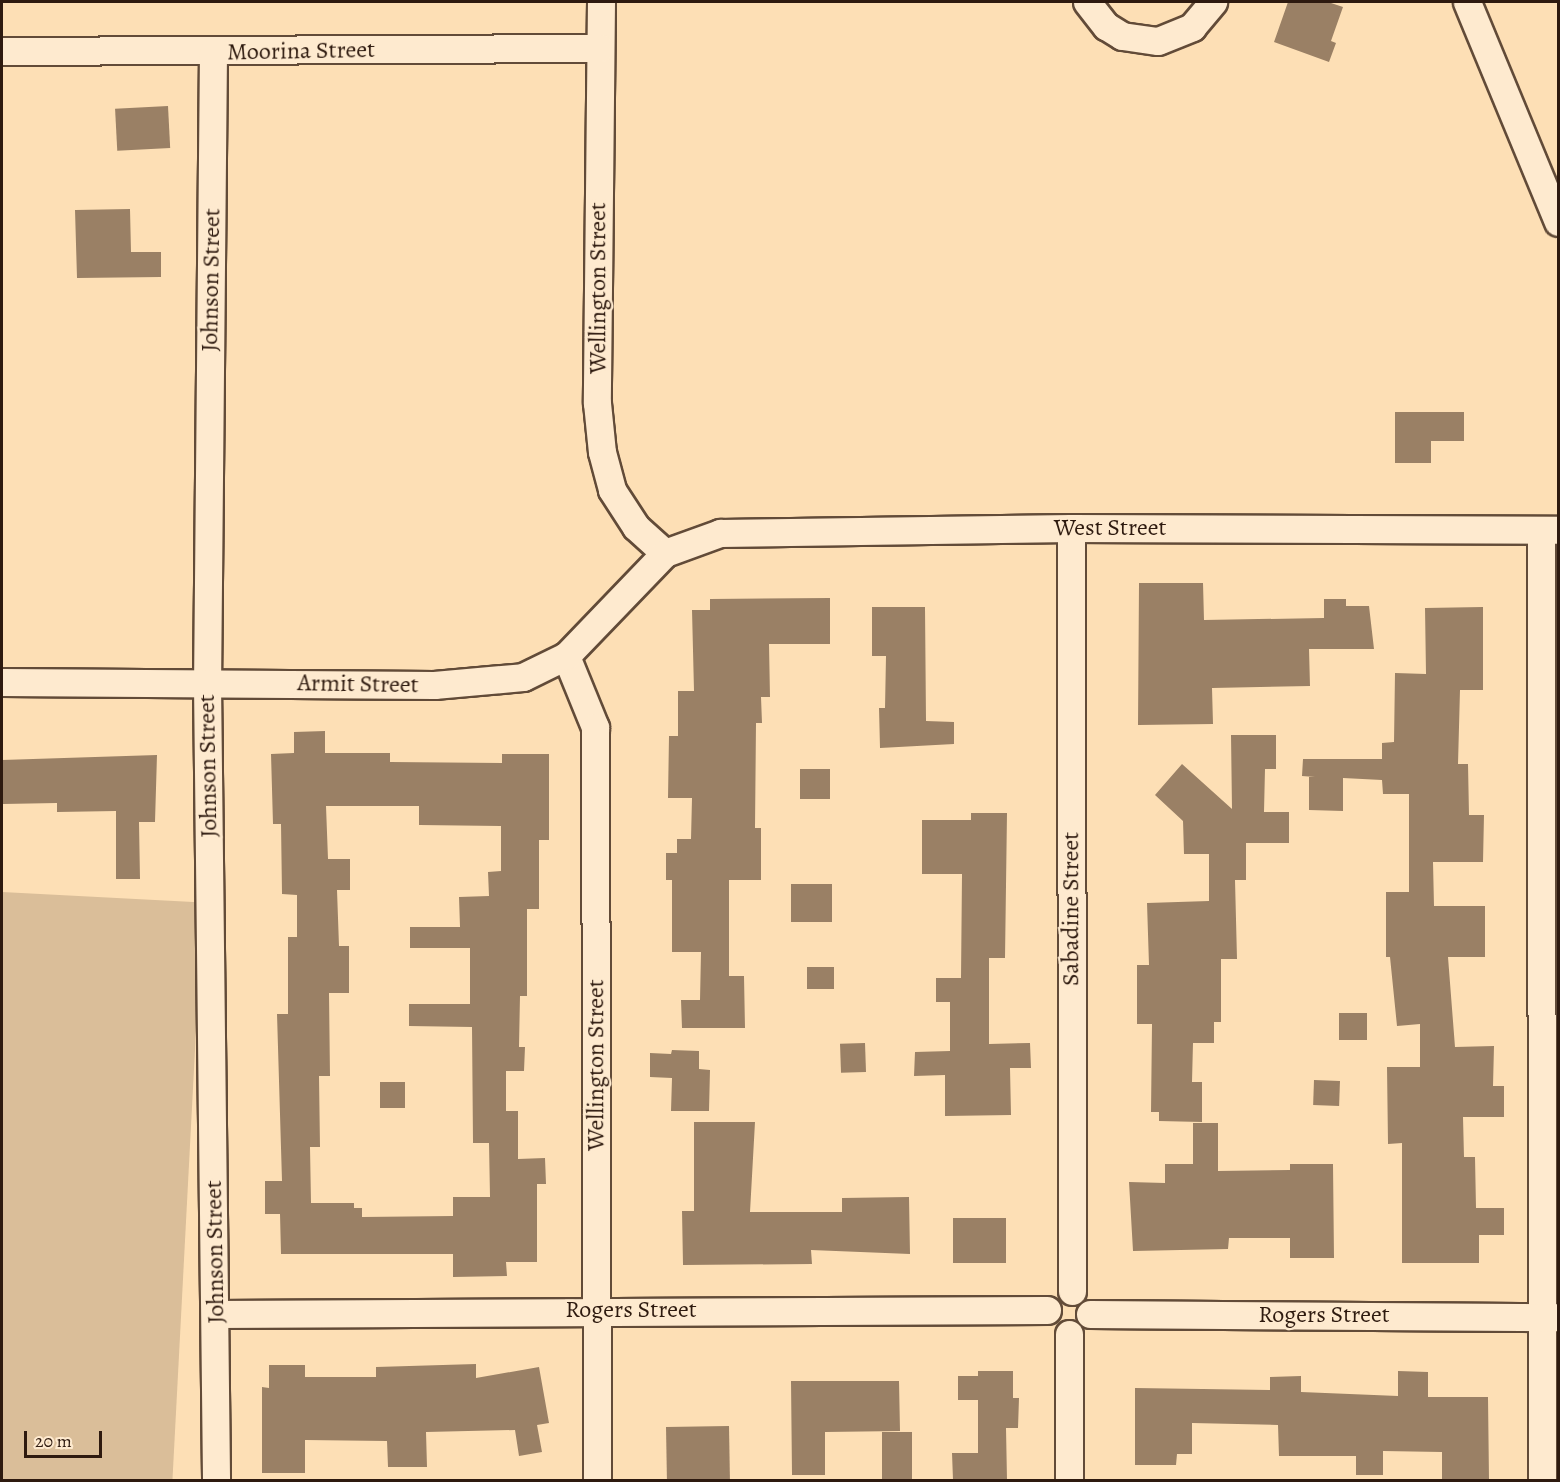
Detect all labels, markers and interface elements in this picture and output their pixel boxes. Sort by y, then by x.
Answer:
street label: Moorina Street [227,35,375,67]
street label: Wellington Street [584,202,612,374]
street label: Johnson Street [195,208,227,352]
street label: West Street [1054,514,1166,542]
street label: Armit Street [297,669,419,699]
street label: Johnson Street [192,694,224,838]
street label: Sabadine Street [1057,832,1085,986]
street label: Wellington Street [582,979,610,1151]
street label: Johnson Street [199,1180,231,1324]
street label: Rogers Street [565,1296,697,1324]
street label: Rogers Street [1258,1301,1390,1329]
scale bar [27,1419,105,1457]
text: 20 m [35,1429,72,1453]

